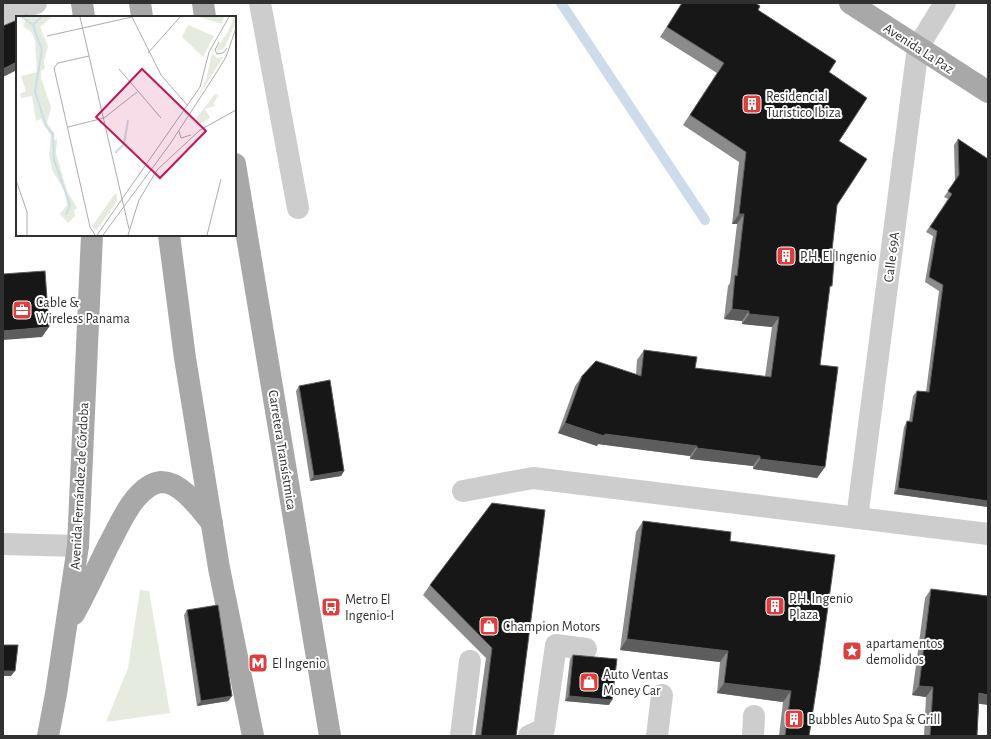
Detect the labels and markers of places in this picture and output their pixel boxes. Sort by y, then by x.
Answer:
place label: Residencial Turistico Ibiza [766,90,841,120]
building icon: Residencial Turistico Ibiza [741,93,763,115]
building icon: P.H. El Ingenio [775,245,797,267]
place label: P.H. El Ingenio [800,250,877,264]
place label: Cable & Wireless Panama [36,296,130,326]
office icon: Cable & Wireless Panama [11,299,33,321]
place label: P.H. Ingenio Plaza [789,592,853,622]
place label: Metro El Ingenio-I [345,593,394,623]
building icon: P.H. Ingenio Plaza [764,595,786,617]
bus stop icon: Metro El Ingenio-I [320,596,342,618]
shop icon: Champion Motors [478,615,500,637]
place label: Champion Motors [503,620,600,634]
place label: apartamentos demolidos [866,637,942,667]
place icon: apartamentos demolidos [841,640,863,662]
metro station icon: El Ingenio [247,652,269,674]
place label: El Ingenio [272,657,326,671]
place label: Auto Ventas Money Car [603,668,668,698]
shop icon: Auto Ventas Money Car [578,671,600,693]
building icon: Bubbles Auto Spa & Grill [783,708,805,730]
place label: Bubbles Auto Spa & Grill [808,713,940,727]

